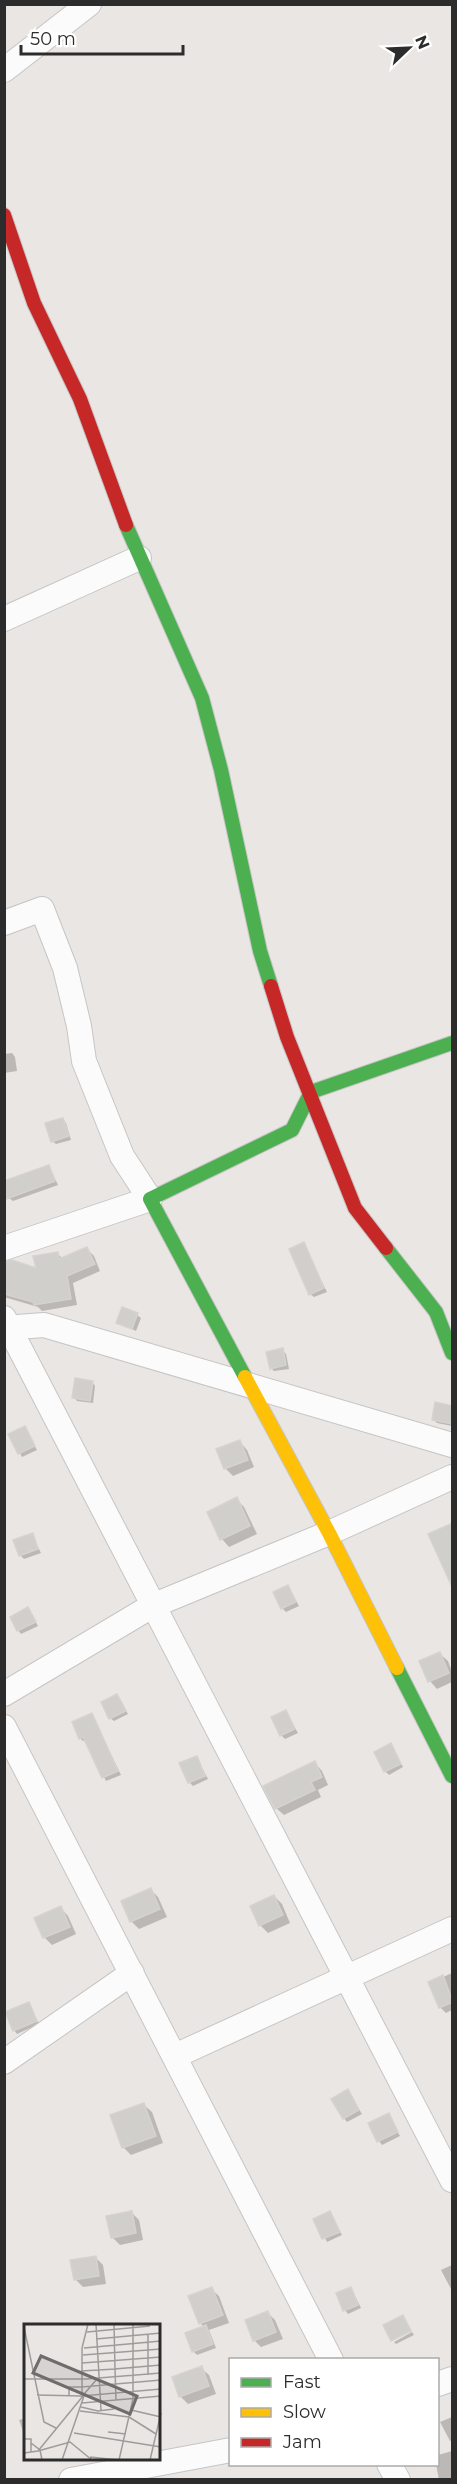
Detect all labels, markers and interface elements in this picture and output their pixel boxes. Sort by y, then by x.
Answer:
scale bar [21,18,183,56]
north arrow [379,18,439,78]
text: 50 m [30,28,76,50]
text: N [411,33,434,52]
inset map [24,2324,160,2460]
legend [229,2358,439,2466]
text: Fast [283,2371,321,2393]
text: Slow [283,2401,326,2423]
text: Jam [282,2431,322,2453]

